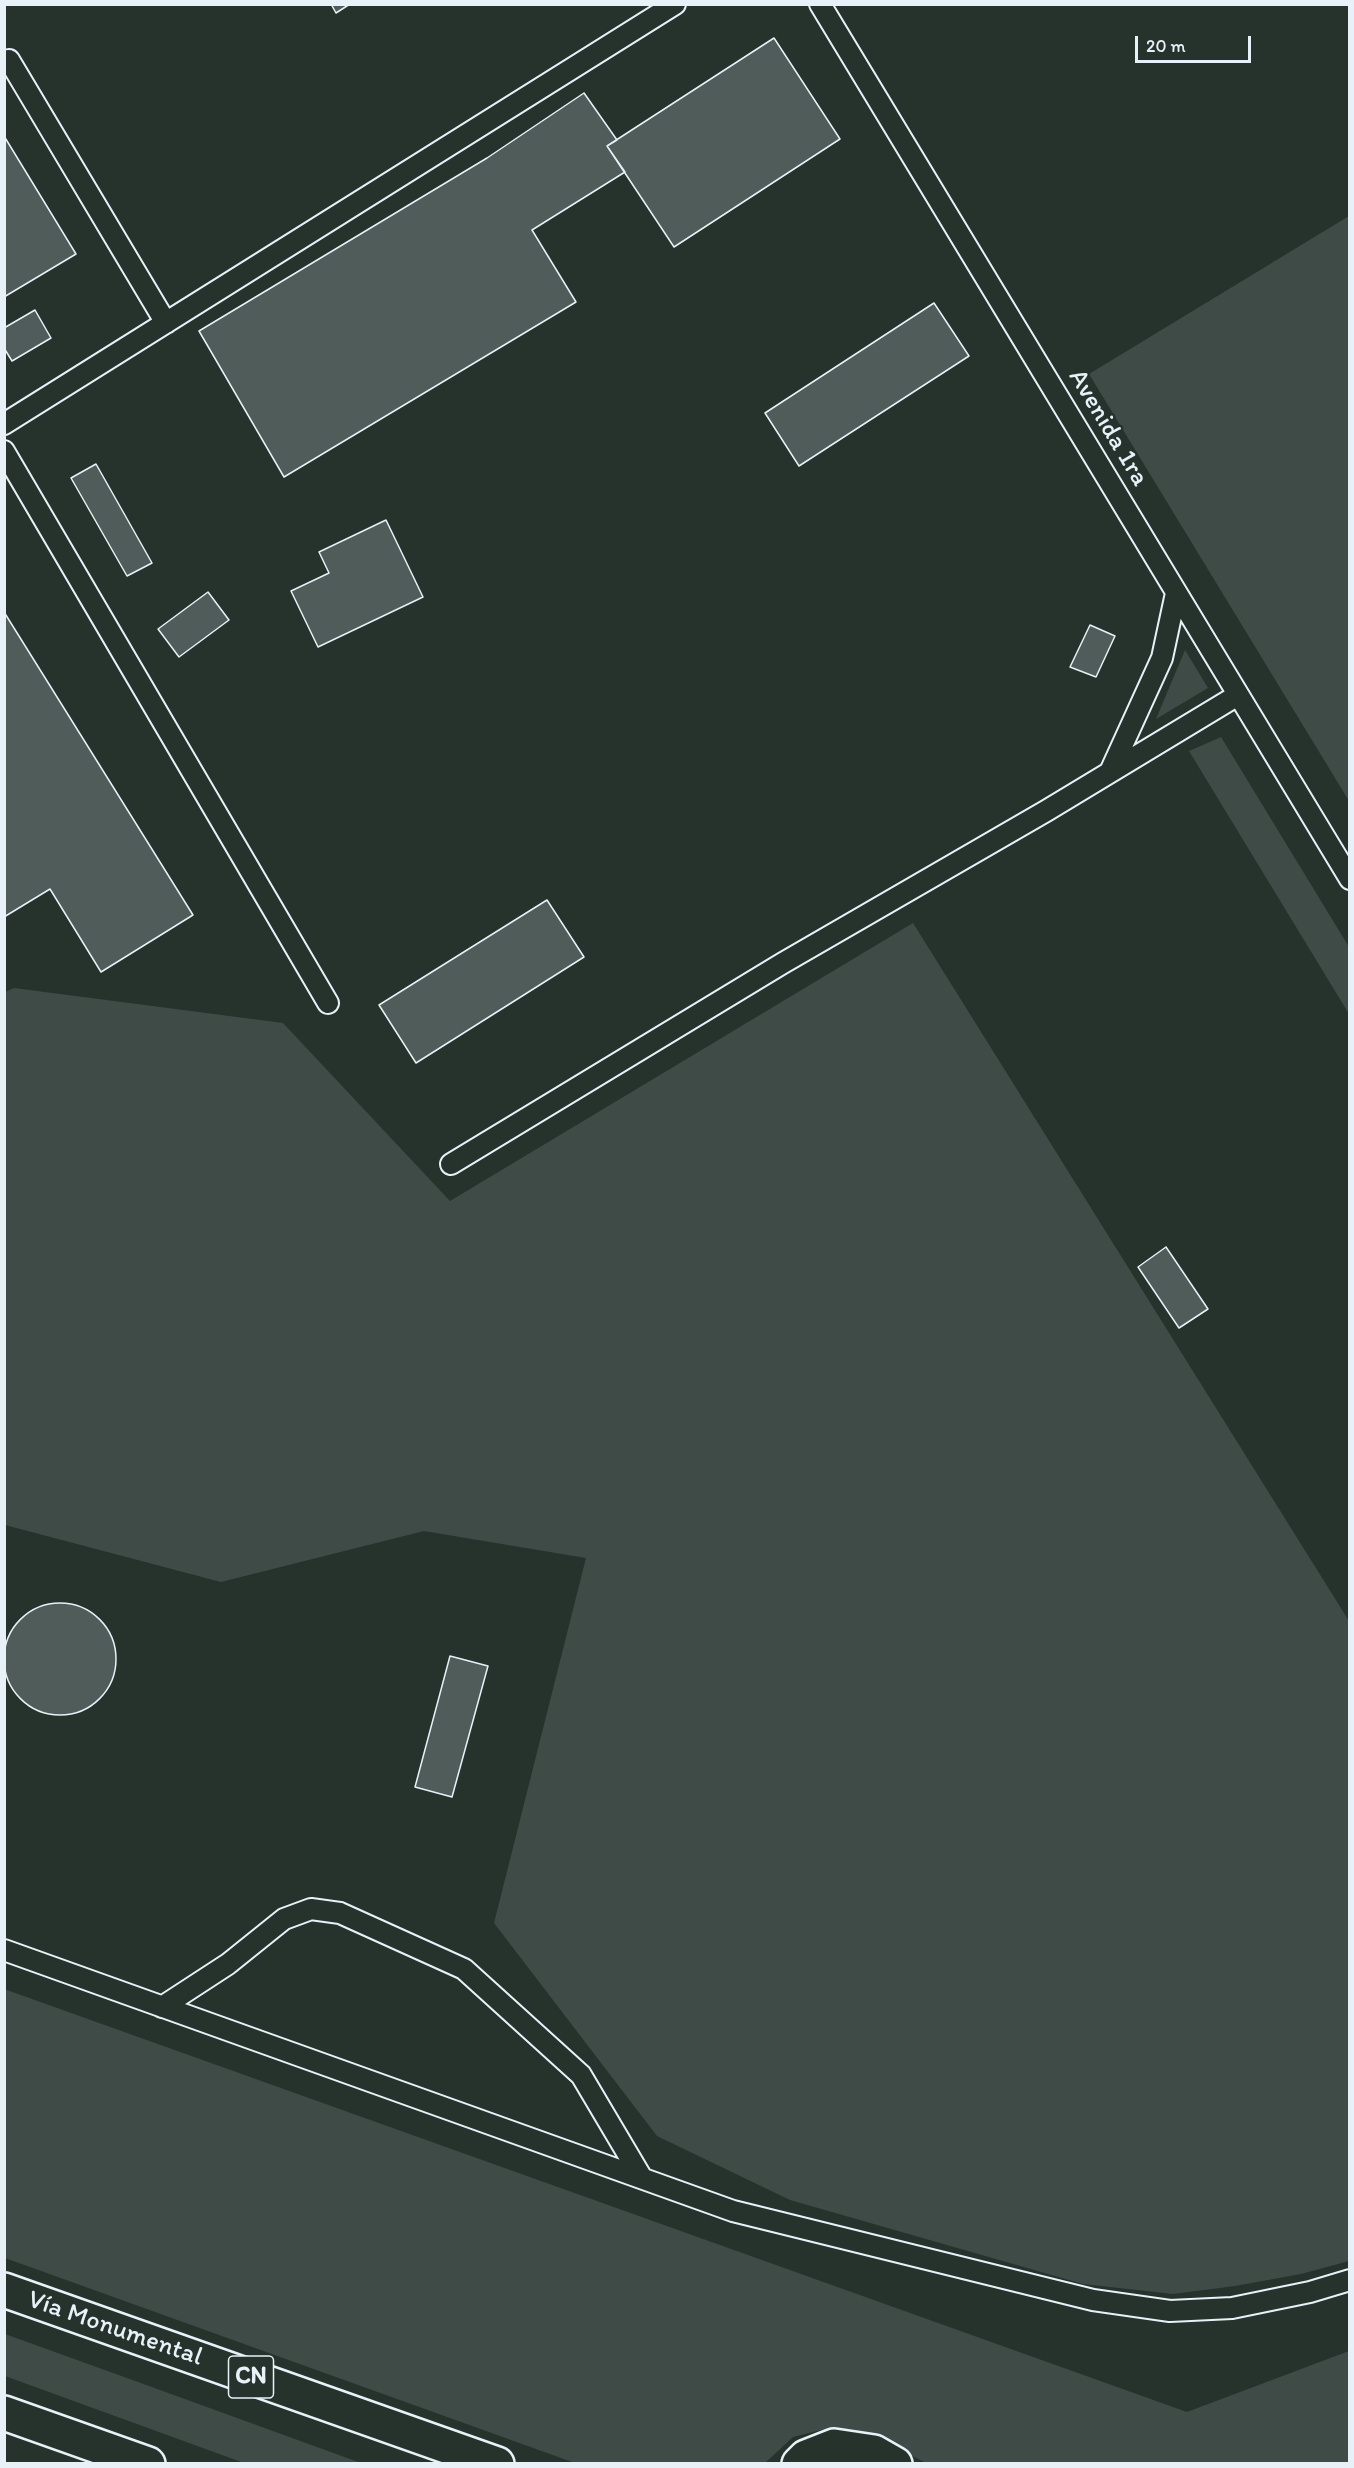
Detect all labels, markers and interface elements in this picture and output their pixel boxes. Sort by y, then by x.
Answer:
scale bar [1138,24,1254,62]
text: 20 m [1146,35,1186,57]
street label: Avenida 1ra [1061,364,1155,492]
street label: Vía Monumental [23,2284,207,2374]
road number: CN [228,2356,274,2398]

